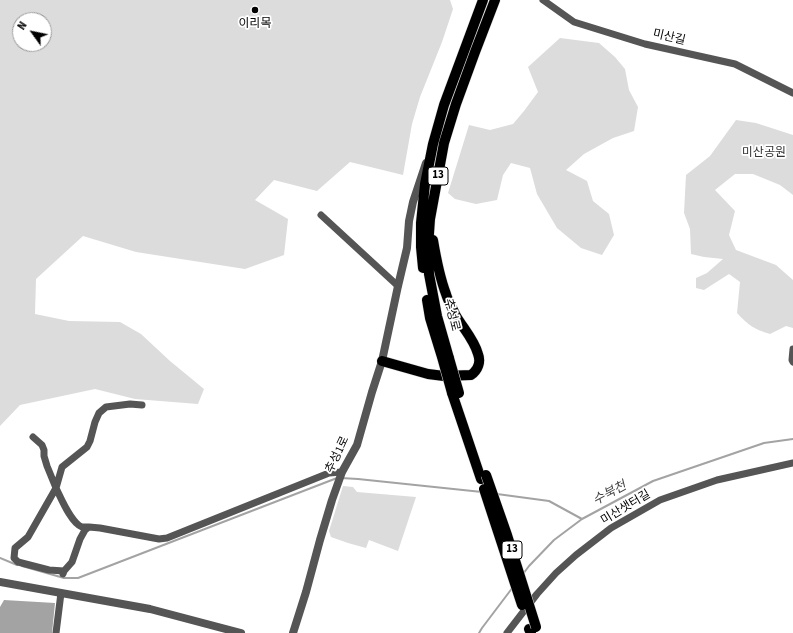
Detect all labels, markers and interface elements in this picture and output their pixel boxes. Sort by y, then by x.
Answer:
marker: 이리목 [250,5,260,15]
north arrow [12,12,52,52]
place label: 이리목 [238,17,272,31]
text: N [14,19,31,33]
street label: 미산길 [651,27,687,49]
park label: 미산공원 [742,146,786,160]
road number: 13 [428,167,448,185]
street label: 추성로 [440,297,462,333]
street label: 추성1로 [323,434,353,476]
water label: 수북천 [590,479,630,509]
street label: 미산샛터길 [599,488,653,528]
road number: 13 [502,541,522,559]

